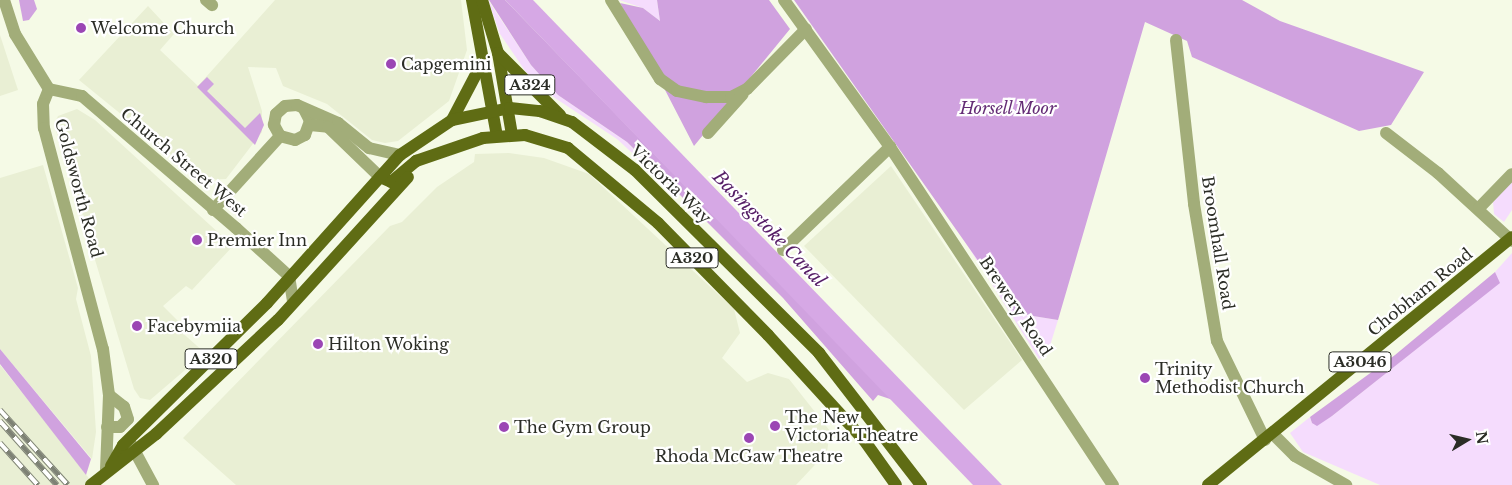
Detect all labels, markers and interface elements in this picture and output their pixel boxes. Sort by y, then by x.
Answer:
place label: Welcome Church [91,18,235,38]
marker: Welcome Church [75,22,87,34]
place label: Capgemini [401,54,491,74]
marker: Capgemini [385,58,397,70]
road number: A324 [504,72,556,98]
park label: Horsell Moor [959,98,1057,118]
street label: Church Street West [117,104,251,220]
street label: Goldsworth Road [51,116,107,260]
street label: Victoria Way [626,140,716,228]
water label: Basingstoke Canal [708,166,830,292]
street label: Broomhall Road [1198,175,1238,311]
place label: Premier Inn [207,230,307,250]
marker: Premier Inn [191,234,203,246]
street label: Chobham Road [1364,244,1476,340]
road number: A320 [664,246,720,270]
street label: Brewery Road [976,252,1056,360]
place label: Facebymiia [147,316,241,336]
marker: Facebymiia [131,320,143,332]
place label: Hilton Woking [328,334,450,354]
marker: Hilton Woking [312,338,324,350]
road number: A320 [184,346,238,372]
road number: A3046 [1328,350,1392,374]
place label: Trinity Methodist Church [1155,359,1304,397]
marker: Trinity Methodist Church [1139,372,1151,384]
place label: The New Victoria Theatre [785,407,919,445]
north arrow [1442,415,1492,465]
place label: The Gym Group [514,417,651,437]
marker: The New Victoria Theatre [769,420,781,432]
marker: The Gym Group [498,421,510,433]
text: N [1472,430,1492,446]
marker: Rhoda McGaw Theatre [743,432,755,444]
place label: Rhoda McGaw Theatre [654,446,844,466]

